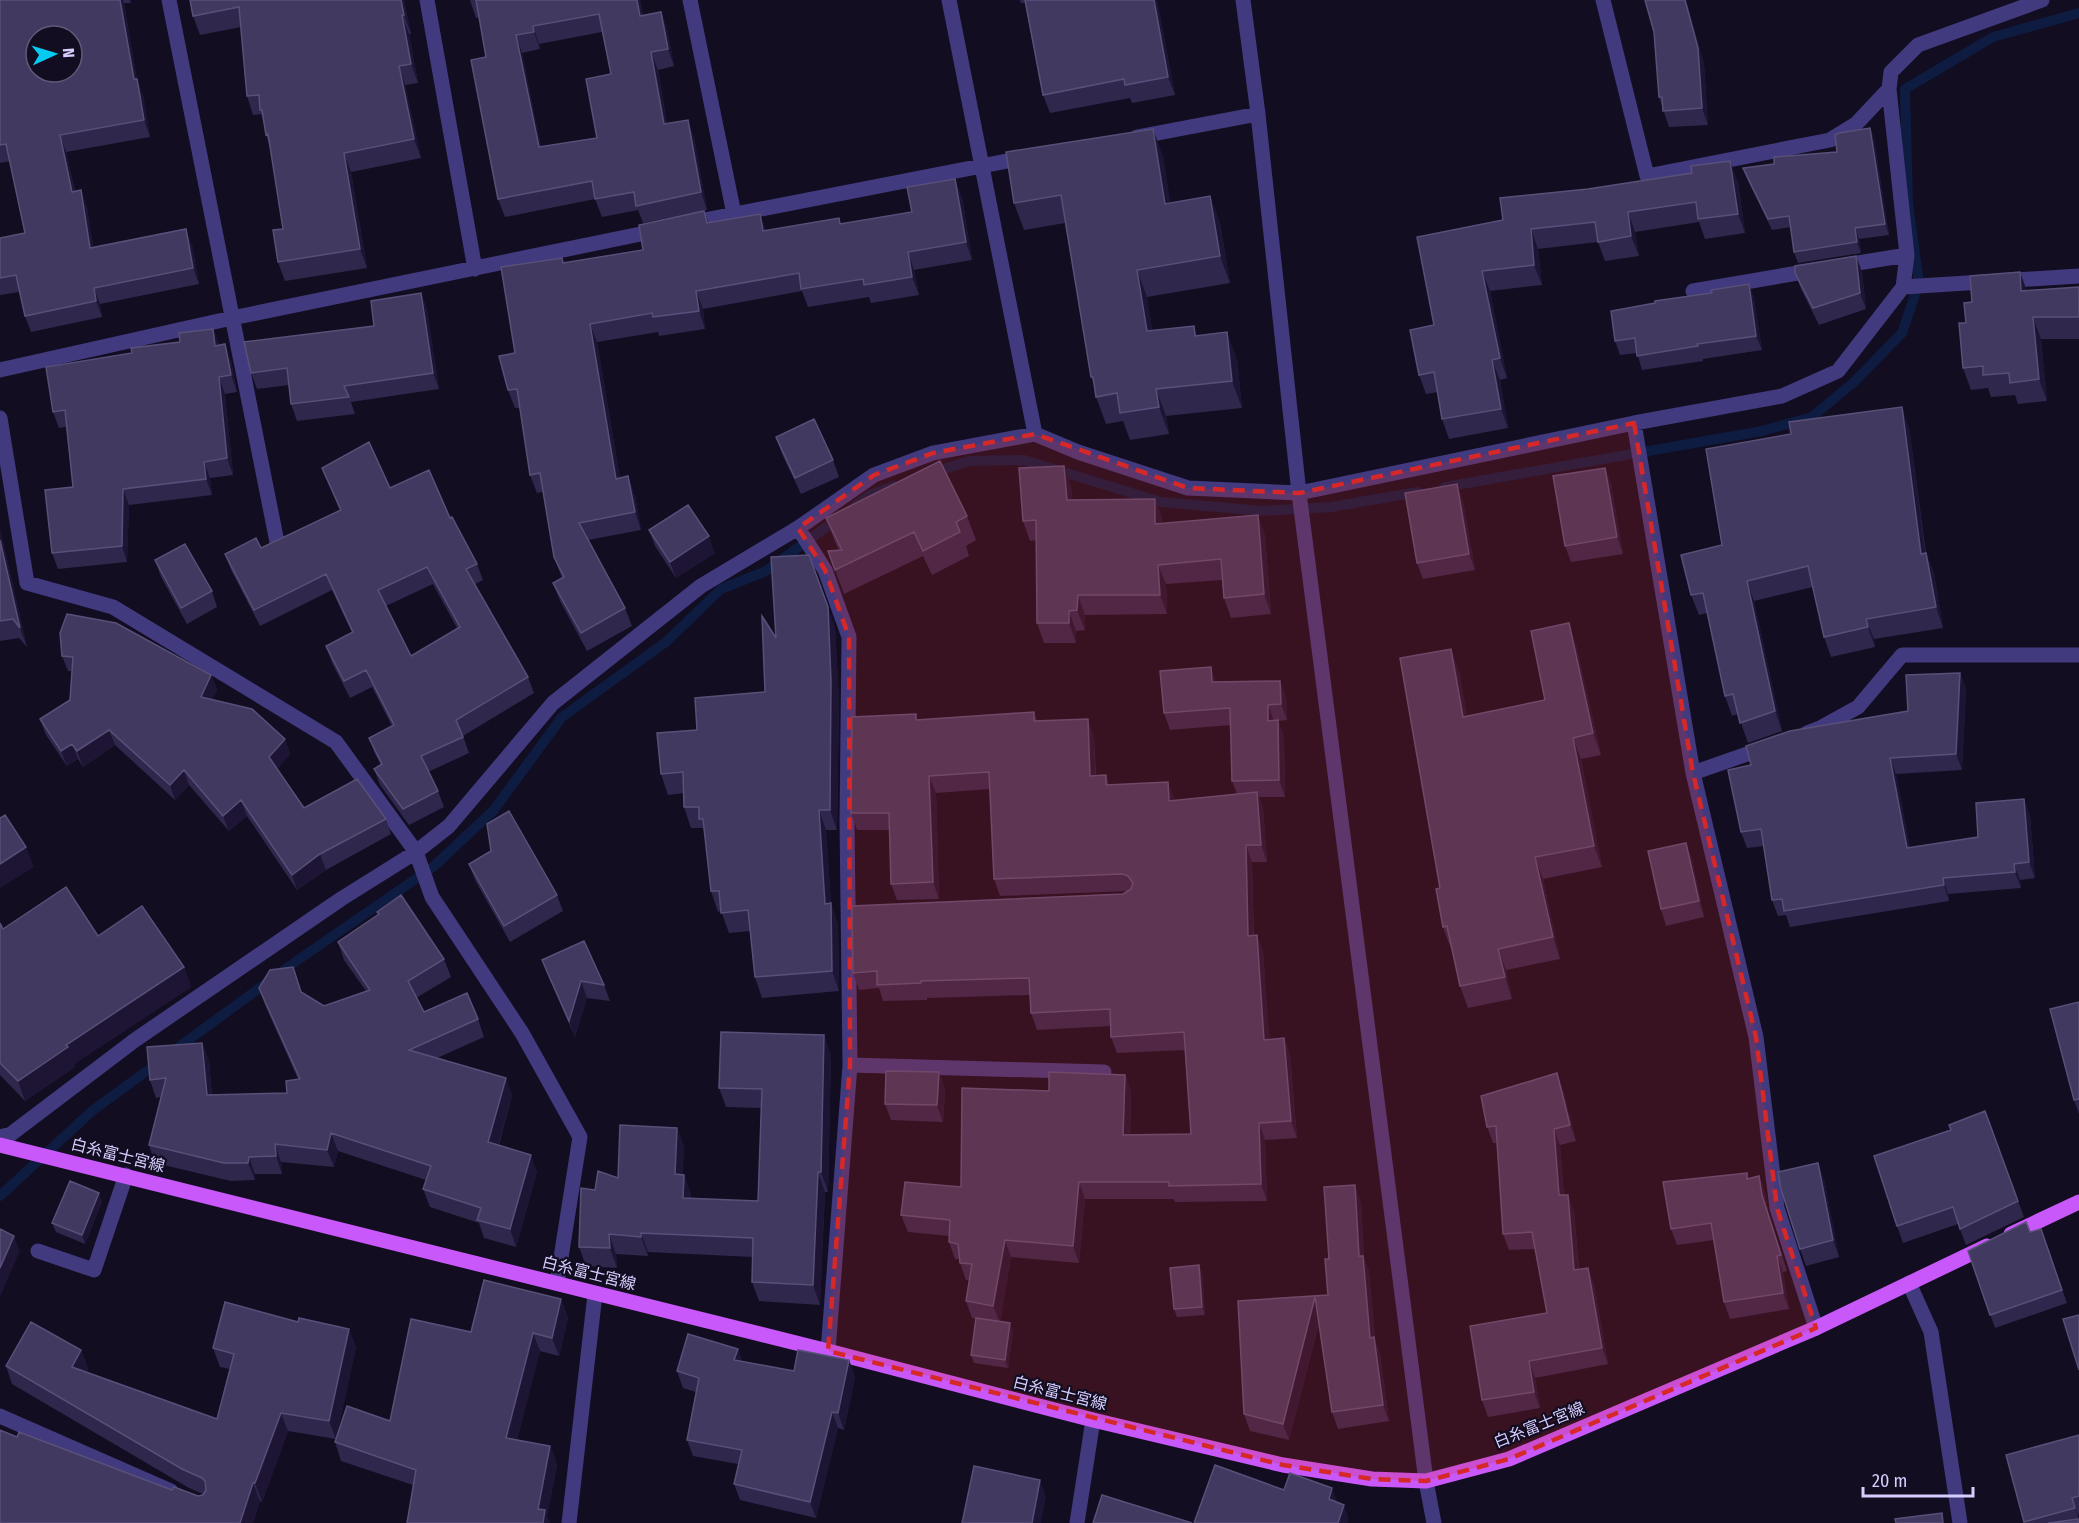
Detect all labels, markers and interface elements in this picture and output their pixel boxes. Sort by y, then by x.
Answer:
north arrow [24,24,84,84]
text: N [59,48,78,58]
street label: 白糸富士宮線 [69,1134,167,1176]
street label: 白糸富士宮線 [540,1252,638,1294]
street label: 白糸富士宮線 [1011,1372,1109,1414]
street label: 白糸富士宮線 [1491,1398,1587,1452]
scale bar [1863,1460,1972,1498]
text: 20 m [1872,1470,1907,1492]

